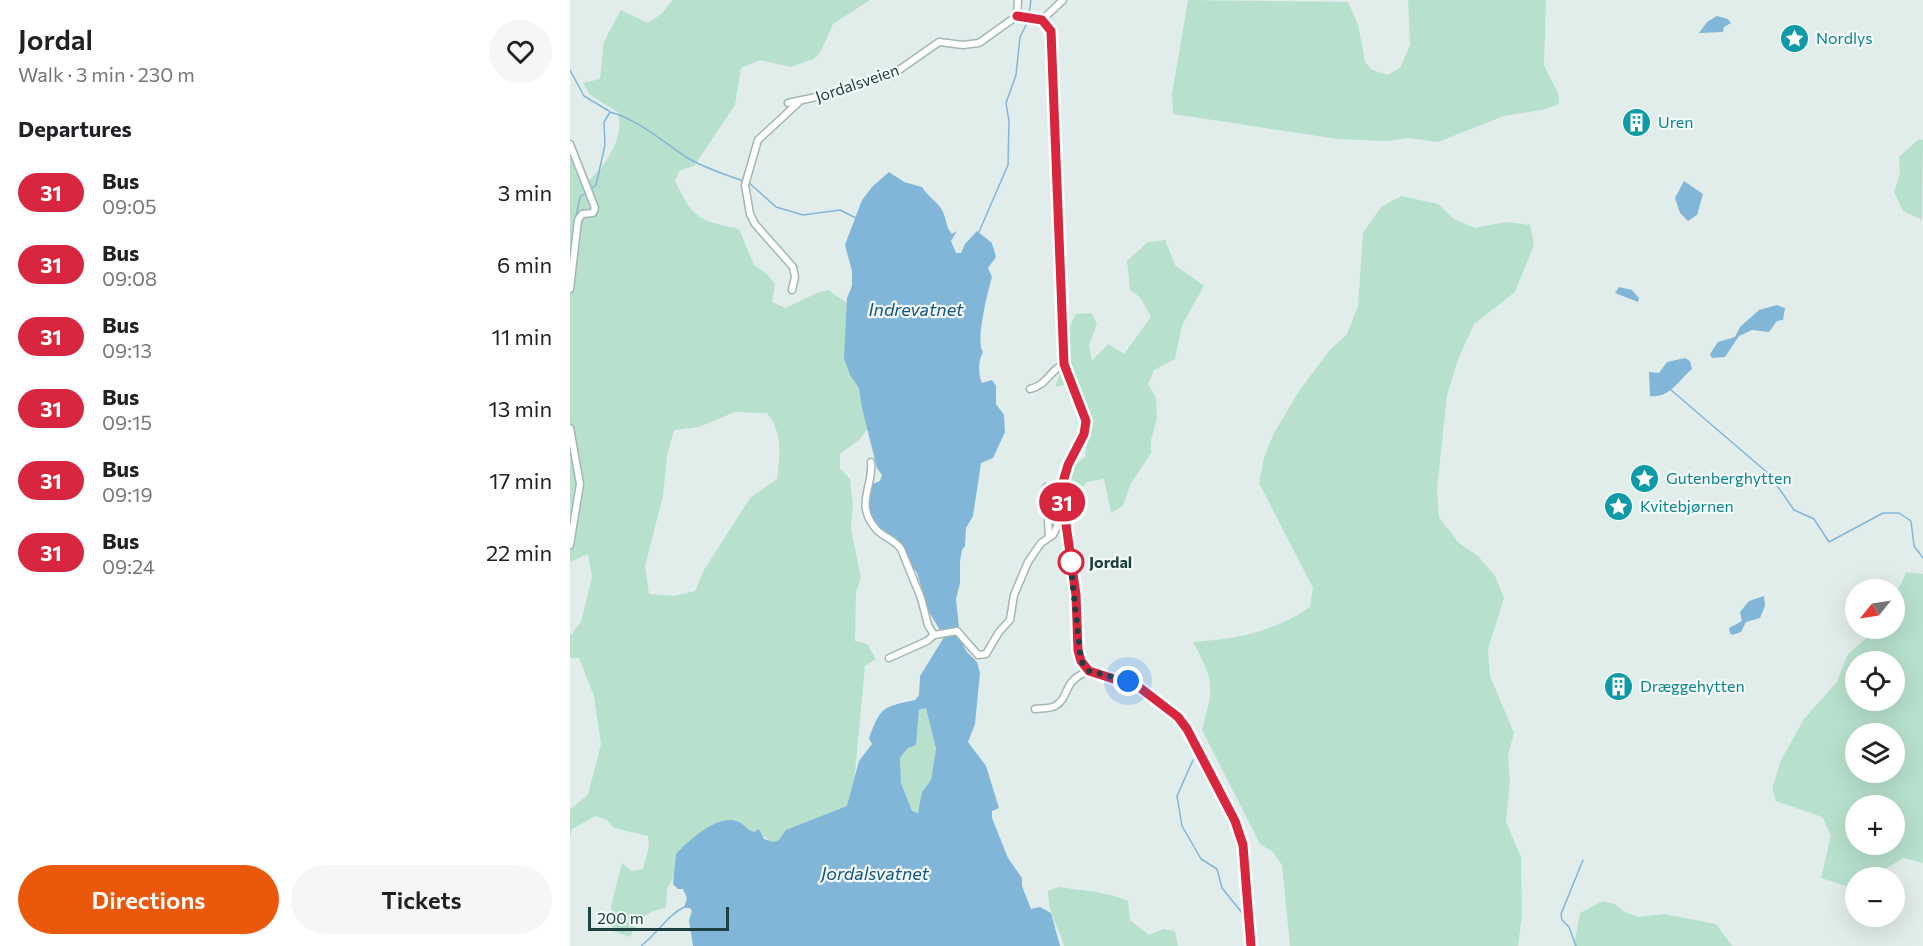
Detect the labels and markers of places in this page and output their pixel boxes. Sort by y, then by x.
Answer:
place icon: Nordlys [1779,22,1811,54]
place label: Nordlys [1816,28,1873,47]
building icon: Uren [1621,106,1653,138]
place label: Uren [1658,112,1693,131]
place icon: Gutenberghytten [1629,462,1661,494]
place label: Gutenberghytten [1666,468,1792,487]
place icon: Kvitebjørnen [1603,490,1635,522]
place label: Kvitebjørnen [1640,496,1734,515]
marker: Jordal [1058,549,1084,575]
place label: Jordal [1089,552,1132,571]
building icon: Dræggehytten [1603,670,1635,702]
place label: Dræggehytten [1640,676,1745,695]

